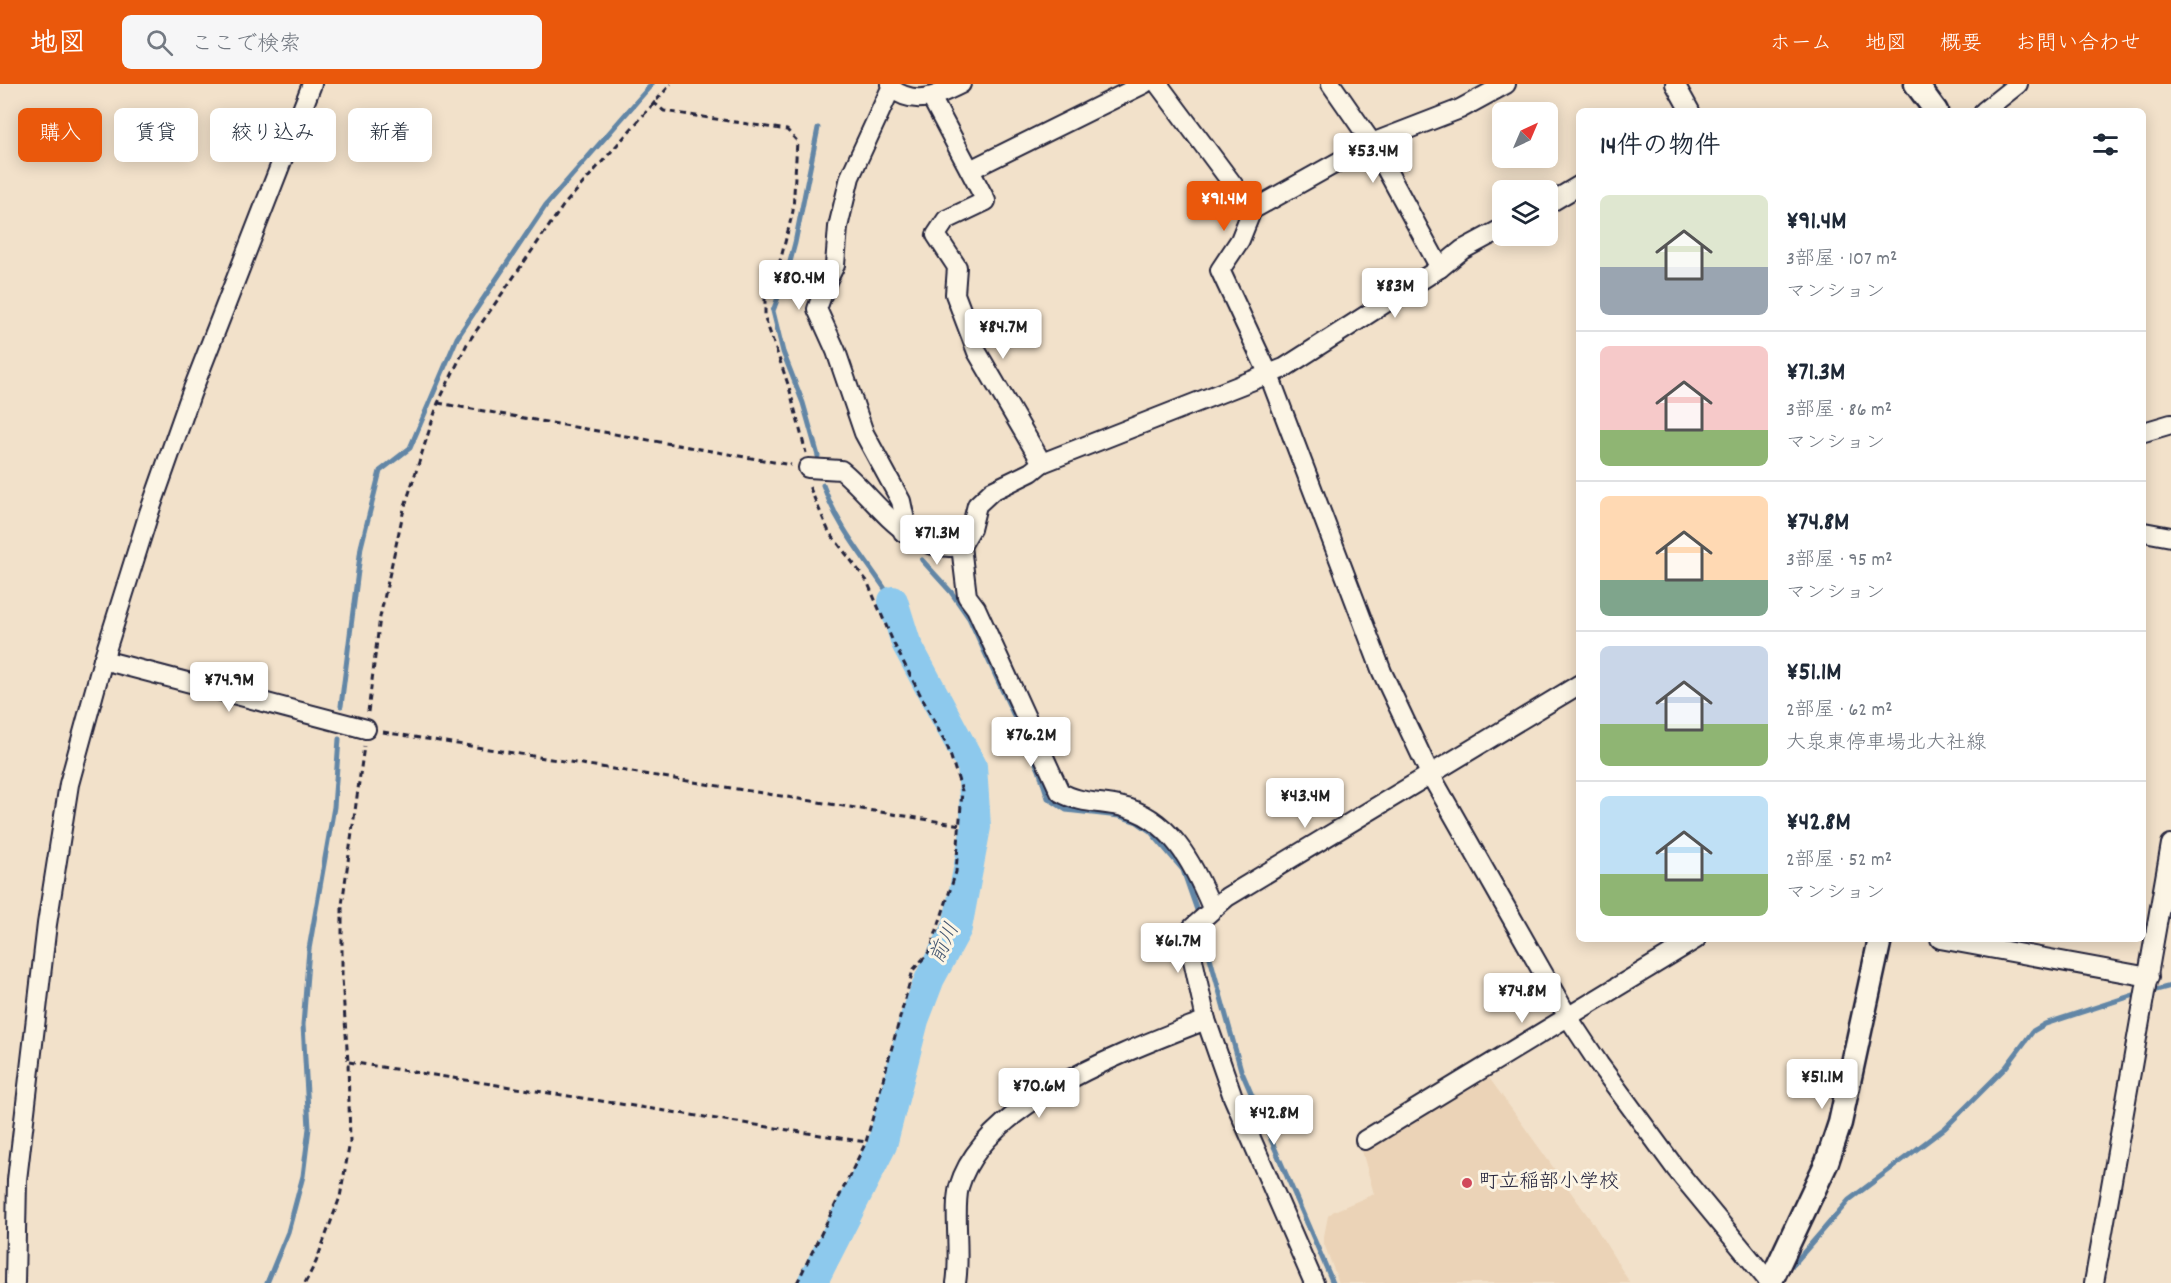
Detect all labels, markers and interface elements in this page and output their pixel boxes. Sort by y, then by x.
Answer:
search box [122,15,542,69]
text: 地図 [30,26,86,66]
icon: search [143,26,176,59]
text: ここで検索 [191,30,301,61]
text: ホーム [1770,30,1832,60]
text: 地図 [1865,30,1907,60]
text: 概要 [1940,30,1982,60]
text: お問い合わせ [2015,30,2141,60]
north arrow [1492,102,1558,168]
map controls [1492,102,1558,246]
chip: 購入 [18,108,102,162]
chip: 賃貸 [114,108,198,162]
chip: 絞り込み [210,108,336,162]
chip: 新着 [348,108,432,162]
icon: filters [2089,128,2122,161]
text: 14件の物件 [1600,129,1720,166]
pin: ¥53.4M [1324,133,1422,184]
text: ¥53.4M [1347,138,1399,166]
button: layers [1492,180,1558,246]
pin: ¥91.4M [1175,181,1273,232]
text: ¥91.4M [1201,186,1247,214]
text: ¥91.4M [1786,204,1847,241]
icon: home [1648,219,1720,291]
text: 3部屋 · 107 m² [1786,246,1897,274]
pin: ¥80.4M [750,260,848,311]
text: ¥80.4M [773,265,825,293]
pin: ¥83M [1359,268,1431,319]
text: ¥83M [1376,273,1414,301]
text: マンション [1786,279,1885,307]
pin: ¥84.7M [954,309,1052,360]
text: ¥84.7M [979,314,1027,342]
text: ¥71.3M [1786,355,1845,392]
icon: home [1648,370,1720,442]
text: 3部屋 · 86 m² [1786,397,1892,425]
text: マンション [1786,430,1885,458]
text: ¥74.8M [1786,505,1849,542]
pin: ¥71.3M [888,515,986,566]
text: ¥71.3M [914,520,960,548]
icon: home [1648,520,1720,592]
text: 3部屋 · 95 m² [1786,547,1893,575]
text: マンション [1786,580,1885,608]
text: ¥51.1M [1786,655,1842,692]
pin: ¥74.9M [180,662,278,713]
text: ¥74.9M [204,667,254,695]
icon: home [1648,670,1720,742]
text: 2部屋 · 62 m² [1786,697,1893,725]
pin: ¥76.2M [982,717,1080,768]
text: ¥76.2M [1006,722,1056,750]
text: 大泉東停車場北大社線 [1786,730,1986,758]
pin: ¥43.4M [1256,778,1354,829]
text: ¥43.4M [1280,783,1330,811]
text: ¥42.8M [1786,805,1851,842]
icon: home [1648,820,1720,892]
text: 2部屋 · 52 m² [1786,847,1892,875]
text: マンション [1786,880,1885,908]
water label: 前川 [924,919,968,969]
pin: ¥61.7M [1129,923,1227,974]
text: ¥61.7M [1155,928,1201,956]
pin: ¥74.8M [1473,973,1571,1024]
text: ¥74.8M [1498,978,1546,1006]
pin: ¥51.1M [1773,1059,1871,1110]
text: ¥51.1M [1801,1064,1843,1092]
pin: ¥70.6M [990,1068,1088,1119]
text: ¥70.6M [1012,1073,1066,1101]
pin: ¥42.8M [1225,1095,1323,1146]
text: ¥42.8M [1249,1100,1299,1128]
place label: 町立稲部小学校 [1479,1169,1619,1197]
marker: 町立稲部小学校 [1460,1176,1474,1190]

